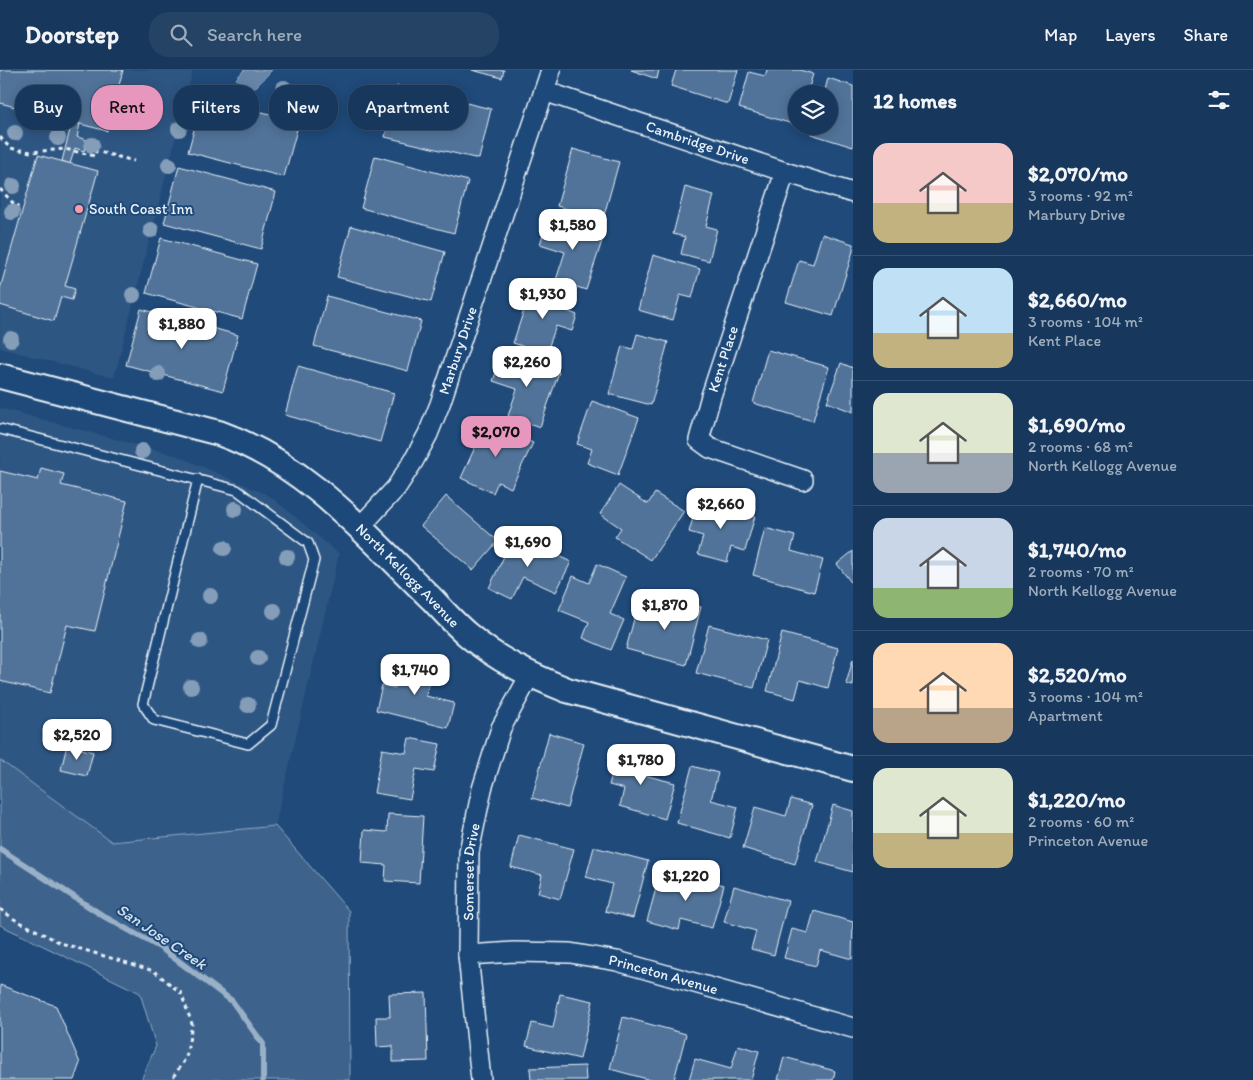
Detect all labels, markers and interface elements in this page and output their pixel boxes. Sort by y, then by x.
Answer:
search box [149,12,499,57]
text: Doorstep [25,20,119,49]
icon: search [167,21,195,49]
text: Search here [207,23,302,46]
text: Map [1044,24,1077,46]
text: Layers [1105,24,1155,46]
text: Share [1183,24,1228,46]
chip: Buy [15,85,81,130]
chip: Rent [91,85,163,130]
chip: Filters [173,85,259,130]
chip: New [269,85,338,130]
chip: Apartment [348,85,468,130]
map controls [788,85,838,135]
button: layers [788,85,838,135]
icon: filters [1205,86,1233,114]
text: 12 homes [873,88,957,113]
street label: Cambridge Drive [643,117,752,168]
text: $2,070/mo [1028,161,1128,186]
icon: home [913,163,973,223]
text: 3 rooms · 92 m² [1028,186,1133,205]
place label: South Coast Inn [89,200,193,218]
marker: South Coast Inn [73,203,85,215]
text: Marbury Drive [1028,205,1126,224]
pin: $1,580 [532,208,614,251]
text: $1,580 [550,215,596,234]
pin: $1,930 [502,278,584,320]
text: $1,930 [520,284,566,303]
text: $2,660/mo [1028,287,1127,312]
icon: home [913,288,973,348]
street label: Marbury Drive [435,304,481,397]
pin: $1,880 [141,308,223,350]
text: 3 rooms · 104 m² [1028,312,1143,331]
text: $1,880 [159,314,205,333]
street label: Kent Place [704,324,742,394]
text: Kent Place [1028,331,1101,350]
pin: $2,260 [486,346,568,388]
text: $2,260 [503,352,551,371]
text: $1,690/mo [1028,412,1126,437]
icon: home [913,413,973,473]
pin: $2,070 [455,416,537,458]
text: $2,070 [472,422,520,441]
text: 2 rooms · 68 m² [1028,437,1133,456]
text: North Kellogg Avenue [1028,456,1177,475]
pin: $2,660 [680,488,762,530]
text: $2,660 [697,494,745,513]
street label: North Kellogg Avenue [352,520,463,631]
pin: $1,690 [487,526,569,568]
text: $1,690 [505,532,551,551]
text: $1,740/mo [1028,537,1127,562]
icon: home [913,538,973,598]
text: 2 rooms · 70 m² [1028,562,1134,581]
text: North Kellogg Avenue [1028,581,1177,600]
pin: $1,870 [624,588,706,631]
text: $1,870 [642,595,688,614]
pin: $1,740 [374,654,456,696]
text: $1,740 [392,660,438,679]
text: $2,520/mo [1028,662,1127,687]
icon: home [913,663,973,723]
text: 3 rooms · 104 m² [1028,687,1143,706]
text: Apartment [1028,706,1103,725]
pin: $2,520 [36,718,118,761]
text: $2,520 [54,725,101,744]
pin: $1,780 [600,744,682,786]
text: $1,780 [618,750,664,769]
text: $1,220/mo [1028,787,1126,812]
icon: home [913,788,973,848]
text: 2 rooms · 60 m² [1028,812,1134,831]
street label: Somerset Drive [459,821,484,921]
text: Princeton Avenue [1028,831,1148,850]
pin: $1,220 [645,860,727,902]
text: $1,220 [663,866,709,885]
water label: San Jose Creek [113,899,211,974]
street label: Princeton Avenue [607,951,720,998]

